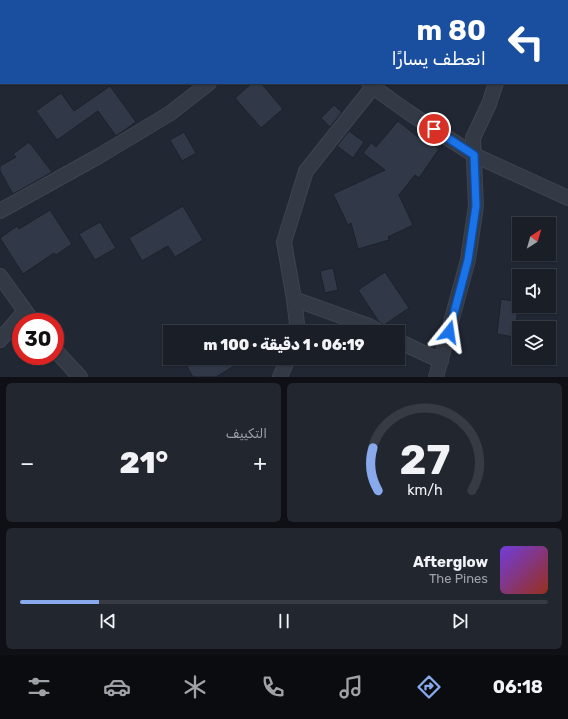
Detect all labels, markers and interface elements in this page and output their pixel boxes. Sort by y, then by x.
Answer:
text: 80 m [416,14,486,47]
icon: left [500,16,552,68]
text: انعطف يسارًا [392,48,486,70]
pin [417,112,451,146]
icon: arrive [423,118,445,140]
north arrow [512,217,556,261]
map controls [512,217,556,365]
button: sound [512,269,556,313]
position arrow [428,311,470,353]
speed limit sign: 30 [12,313,64,365]
button: layers [512,321,556,365]
text: 06:19 · 1 دقيقة · 100 m [203,336,365,354]
text: التكييف [226,426,267,441]
text: 27 [399,434,450,483]
text: 21° [119,445,168,481]
text: − [20,450,34,477]
text: + [253,450,267,477]
text: km/h [407,481,442,498]
text: Afterglow [413,553,488,571]
text: The Pines [429,571,488,586]
icon: previous [97,610,119,632]
icon: pause [273,610,295,632]
icon: next [449,610,471,632]
icon: filters [25,673,53,701]
icon: car [103,673,131,701]
icon: climate [181,673,209,701]
icon: phone [259,673,287,701]
icon: music [337,673,365,701]
icon: directions [415,673,443,701]
text: 06:18 [493,676,543,698]

